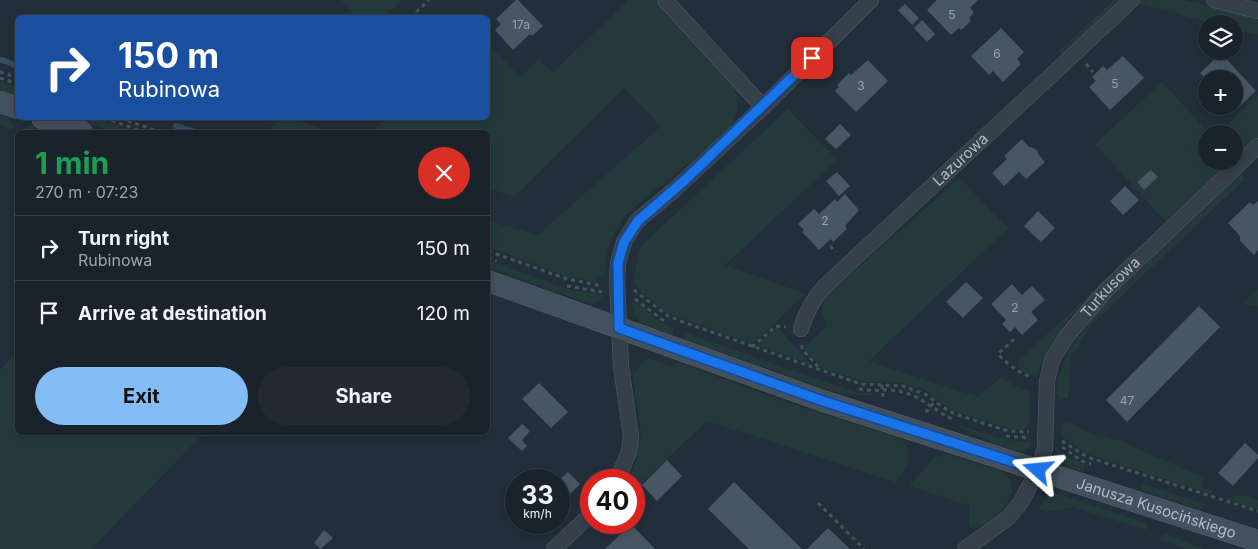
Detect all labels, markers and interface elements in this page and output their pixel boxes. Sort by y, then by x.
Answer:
house number: 5 [948,7,956,22]
map controls [1198,15,1243,170]
button: layers [1198,15,1243,60]
house number: 17a [512,17,530,32]
text: 150 m [118,34,219,76]
icon: right [35,35,100,100]
pin [791,37,833,79]
icon: arrive [798,44,826,72]
house number: 6 [993,46,1001,61]
button: + [1198,70,1243,115]
text: Rubinowa [118,76,220,102]
house number: 5 [1111,76,1119,91]
house number: 3 [857,78,865,93]
button: − [1198,125,1243,170]
street label: Lazurowa [929,129,992,190]
text: 1 min [35,145,109,181]
button: close [418,147,470,199]
text: 270 m · 07:23 [35,182,138,202]
house number: 2 [821,213,829,228]
text: Turn right [78,227,169,250]
icon: right [35,234,63,262]
text: 150 m [417,237,470,260]
text: Rubinowa [78,250,152,270]
street label: Turkusowa [1076,253,1144,322]
icon: arrive [35,299,63,327]
house number: 2 [1011,300,1019,315]
text: Arrive at destination [78,302,267,325]
text: 120 m [417,302,470,325]
button: Exit [35,367,248,425]
button: Share [258,367,470,425]
house number: 47 [1120,393,1134,408]
position arrow [1011,443,1063,495]
speed limit sign: 40 [580,469,645,534]
street label: Janusza Kusocińskiego [1074,473,1239,542]
text: 33 [521,480,554,510]
text: km/h [523,506,552,521]

